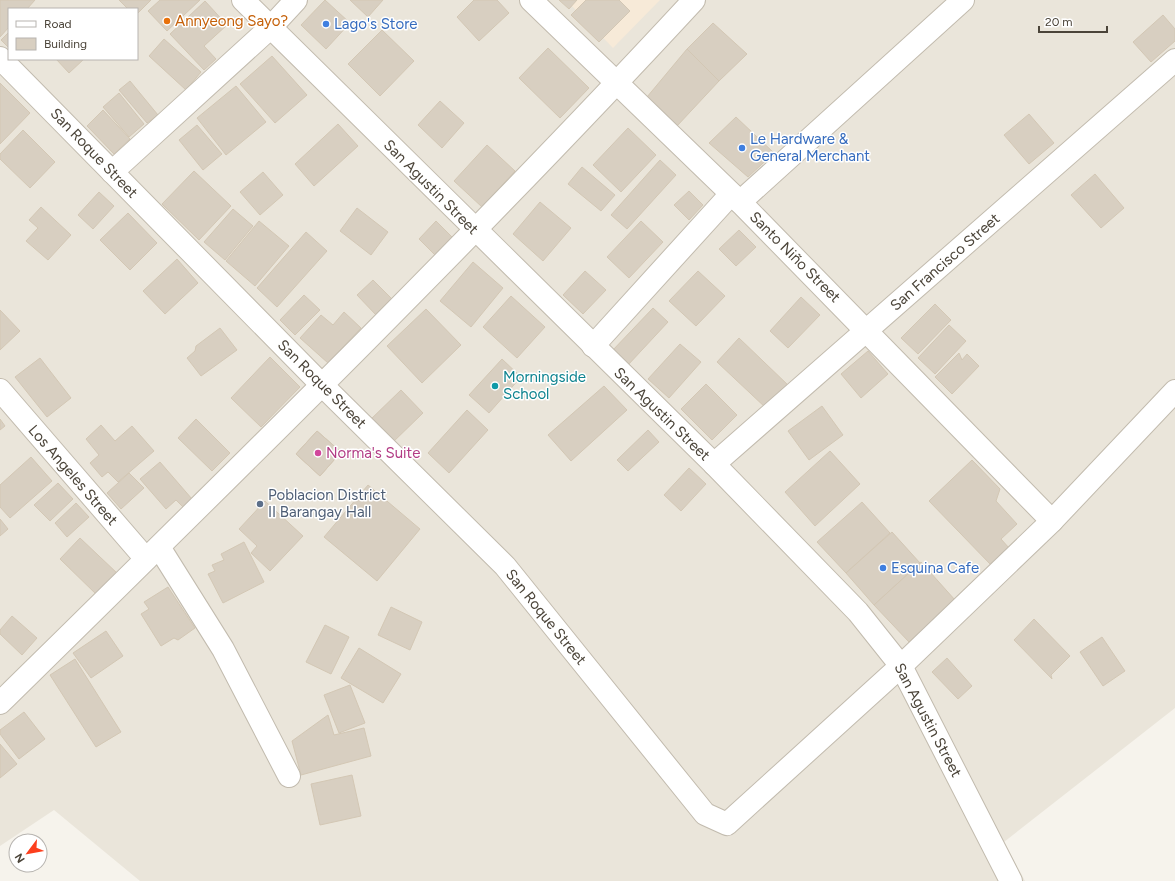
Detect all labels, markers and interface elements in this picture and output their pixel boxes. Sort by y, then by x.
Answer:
legend [8,8,138,60]
scale bar [1039,8,1107,34]
place label: Annyeong Sayo? [175,12,288,30]
place label: Lago's Store [334,15,417,33]
text: 20 m [1045,15,1073,29]
marker: Annyeong Sayo? [162,16,172,26]
text: Road [44,17,72,31]
marker: Lago's Store [321,19,331,29]
text: Building [44,37,87,51]
street label: San Roque Street [47,104,142,202]
place label: Le Hardware & General Merchant [750,130,870,165]
street label: San Agustin Street [380,136,482,238]
marker: Le Hardware & General Merchant [737,143,747,153]
street label: Santo Niño Street [746,208,844,306]
street label: San Francisco Street [887,209,1004,314]
street label: San Roque Street [274,336,370,432]
street label: San Agustin Street [610,364,714,465]
place label: Morningside School [503,368,586,403]
marker: Morningside School [490,381,500,391]
street label: Los Angeles Street [25,421,122,529]
place label: Norma's Suite [326,444,420,462]
marker: Norma's Suite [313,448,323,458]
place label: Poblacion District II Barangay Hall [268,486,386,521]
marker: Poblacion District II Barangay Hall [255,499,265,509]
place label: Esquina Cafe [891,559,979,577]
marker: Esquina Cafe [878,563,888,573]
street label: San Roque Street [502,565,590,669]
street label: San Agustin Street [890,660,966,780]
north arrow [8,833,48,873]
text: N [12,851,28,865]

